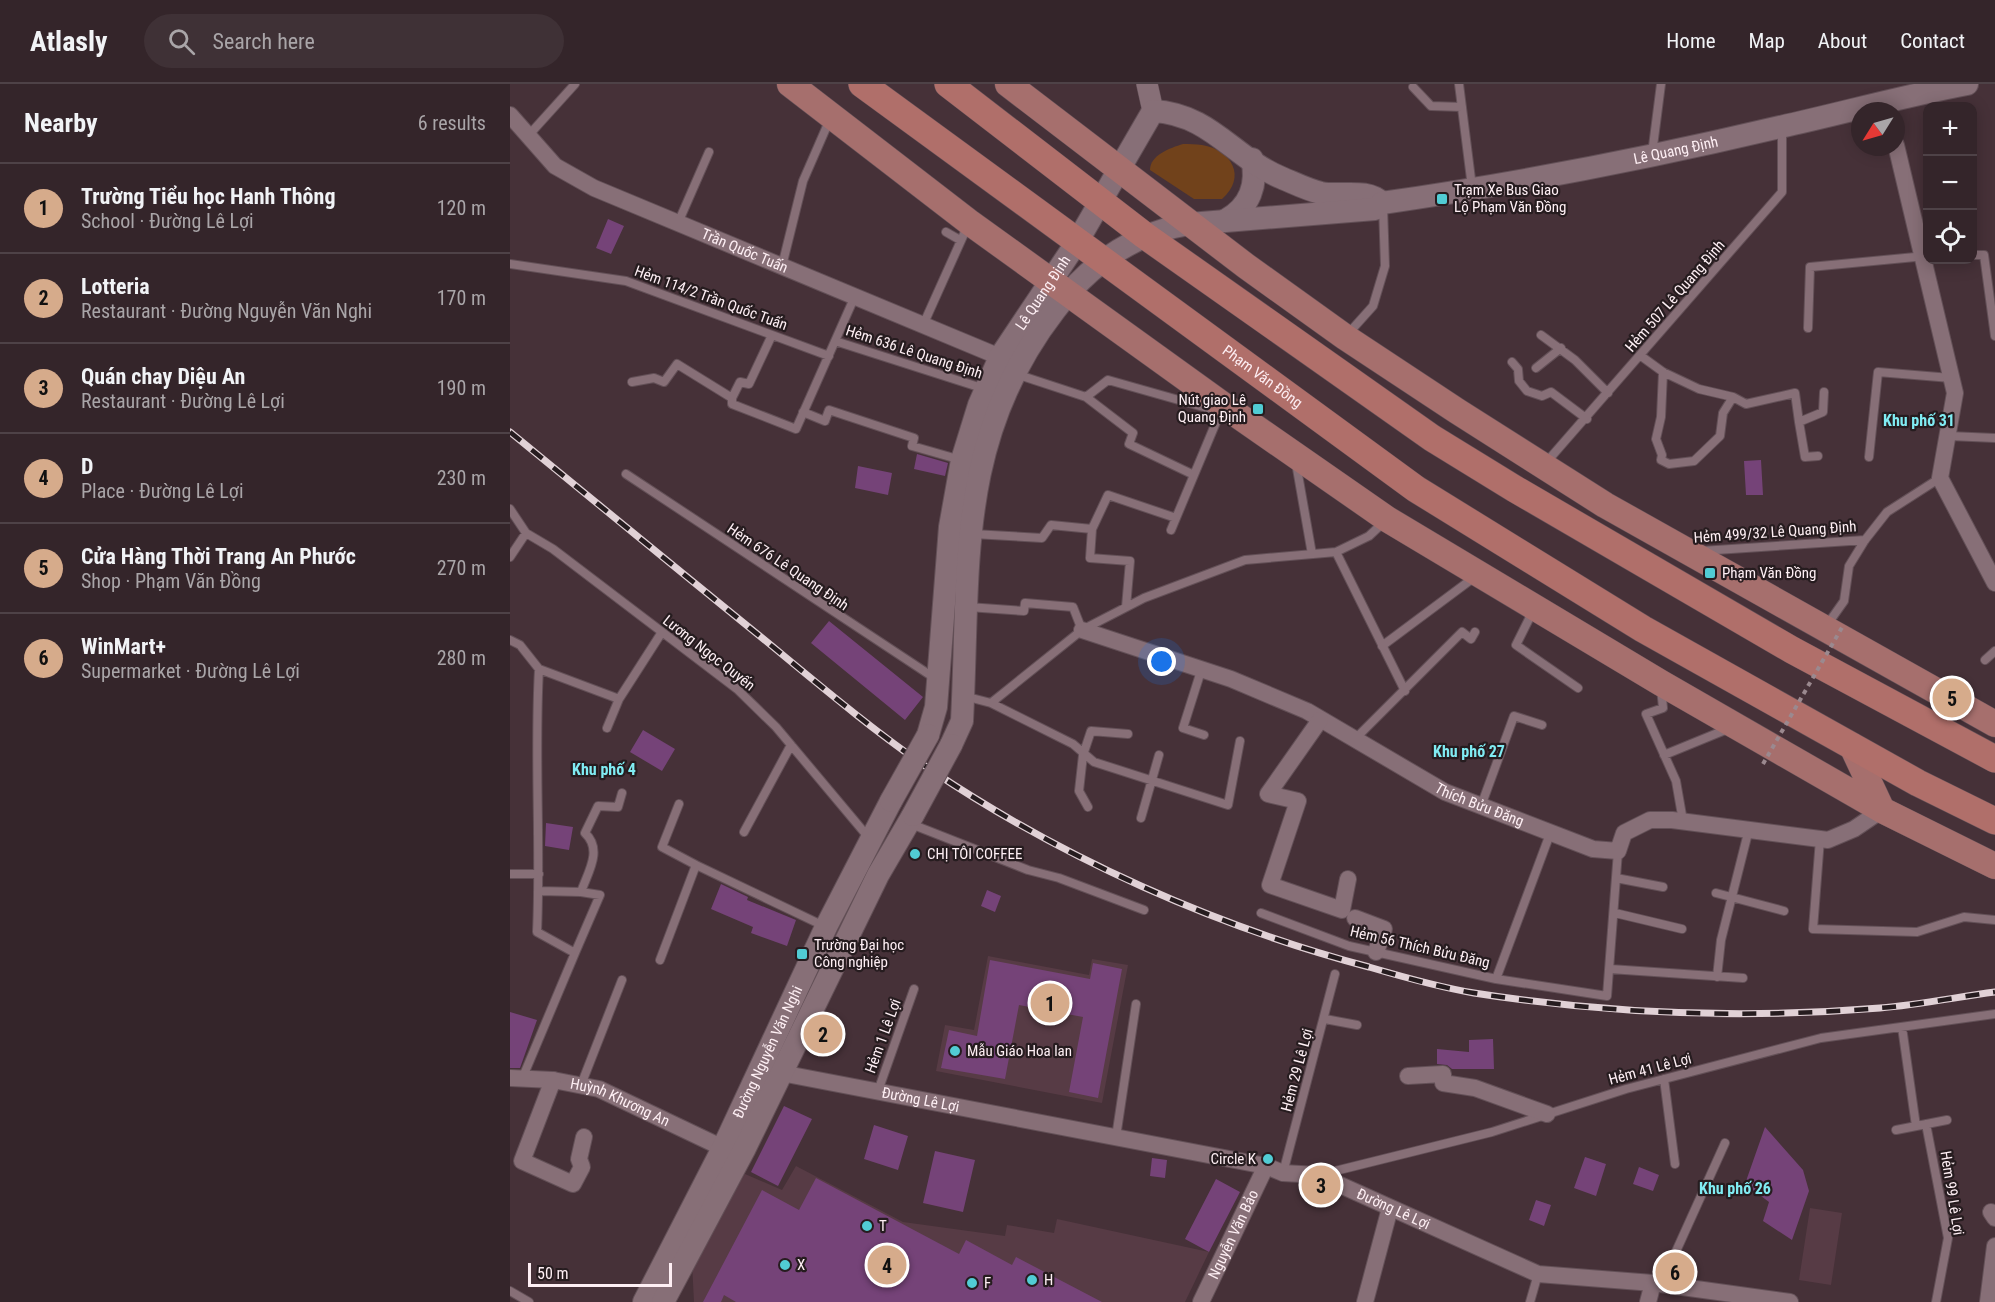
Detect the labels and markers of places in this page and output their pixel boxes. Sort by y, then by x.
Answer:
place label: Trạm Xe Bus Giao Lộ Phạm Văn Đồng [1454,181,1567,216]
marker: Trạm Xe Bus Giao Lộ Phạm Văn Đồng [1435,192,1449,206]
place label: Nút giao Lê Quang Định [1178,391,1246,426]
marker: Nút giao Lê Quang Định [1251,402,1265,416]
place label: Phạm Văn Đồng [1722,564,1816,582]
marker: Phạm Văn Đồng [1703,566,1717,580]
pin: 5 [1932,676,1972,720]
place label: CHỊ TÔI COFFEE [927,845,1022,863]
marker: CHỊ TÔI COFFEE [908,847,922,861]
place label: Trường Đại học Công nghiệp [814,936,904,971]
marker: Trường Đại học Công nghiệp [795,947,809,961]
pin: 1 [1030,980,1070,1026]
pin: 2 [804,1012,842,1056]
place label: Mẫu Giáo Hoa lan [967,1042,1072,1060]
marker: Mẫu Giáo Hoa lan [948,1044,962,1058]
place label: Circle K [1211,1150,1257,1168]
marker: Circle K [1261,1152,1275,1166]
pin: 3 [1302,1162,1340,1208]
place label: T [879,1217,887,1235]
marker: T [860,1219,874,1233]
pin: 4 [868,1242,907,1288]
pin: 6 [1656,1250,1694,1294]
place label: X [797,1256,805,1274]
marker: X [778,1258,792,1272]
place label: H [1044,1271,1053,1289]
marker: H [1025,1273,1039,1287]
place label: F [984,1274,991,1292]
marker: F [965,1276,979,1290]

